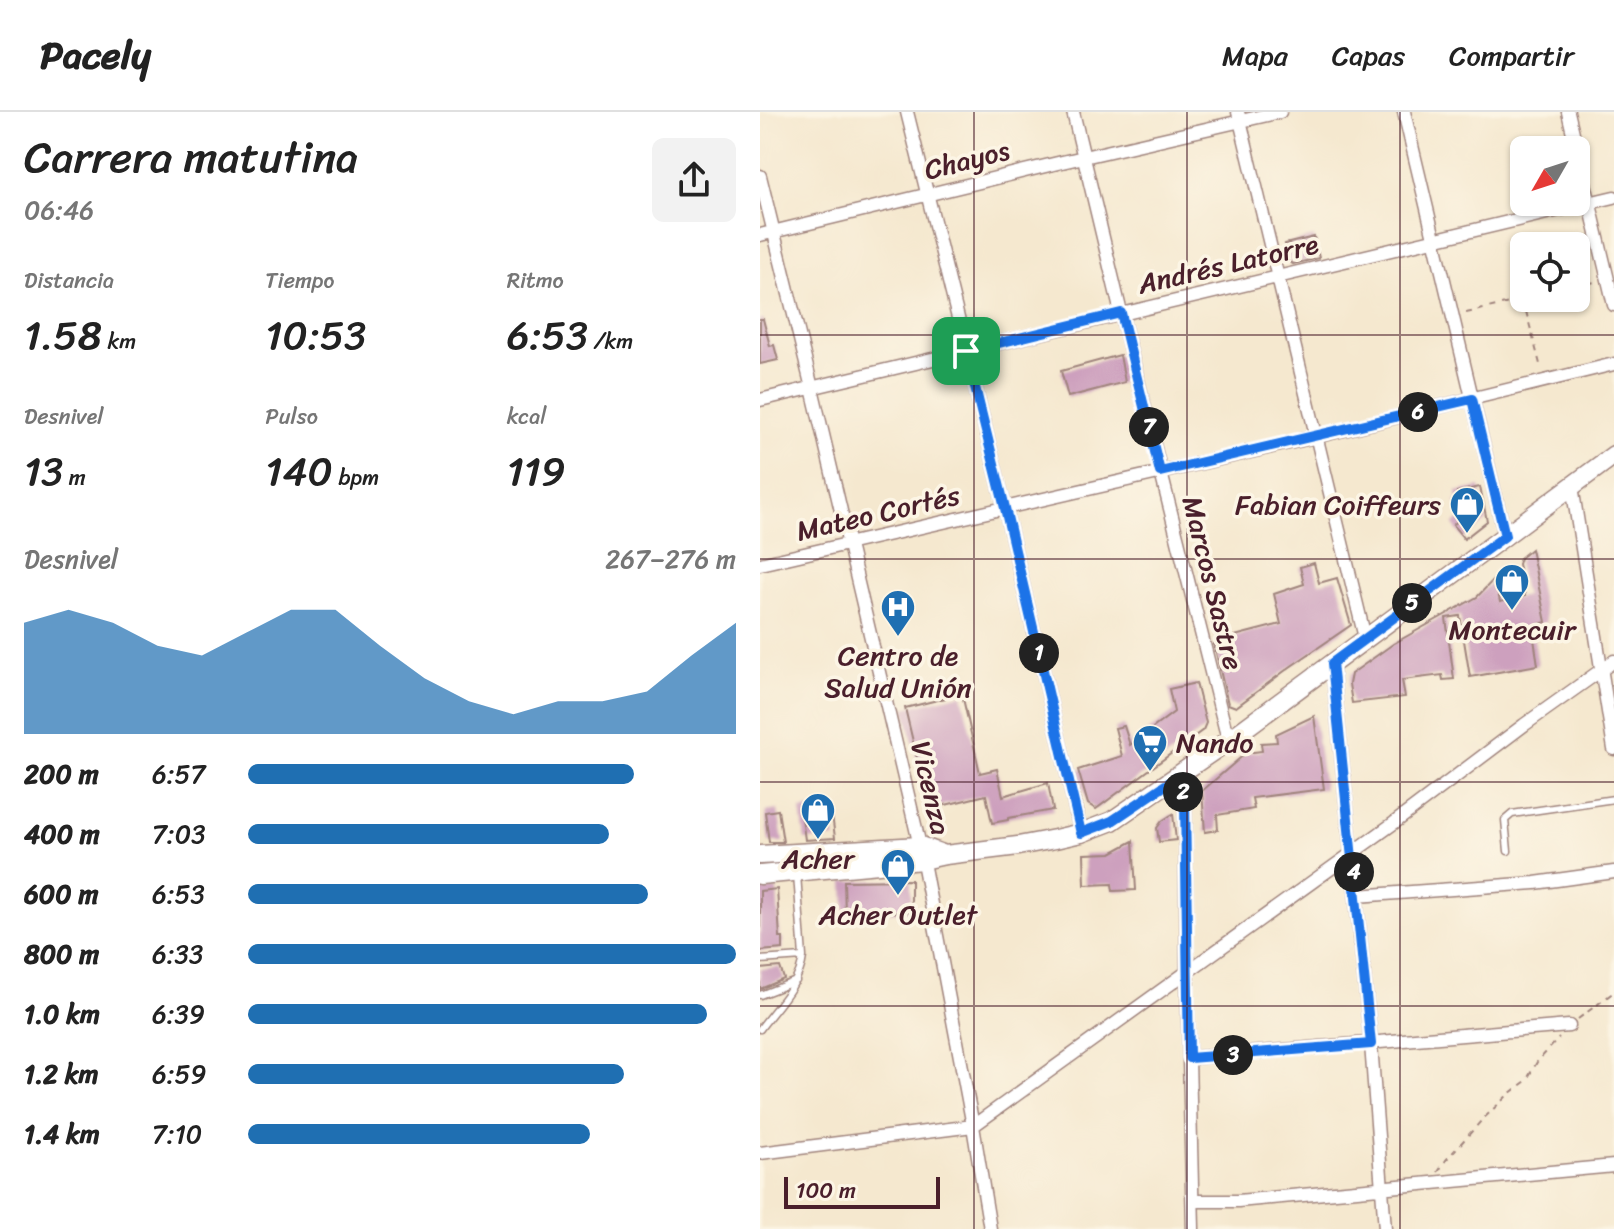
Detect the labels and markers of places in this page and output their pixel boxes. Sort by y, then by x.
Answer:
pin [932,317,1000,385]
pin: 6 [1398,392,1438,432]
pin: 7 [1129,407,1169,447]
place label: Fabian Coiffeurs [1235,480,1441,529]
shop icon: Fabian Coiffeurs [1448,485,1486,535]
shop icon: Montecuir [1493,562,1531,612]
pin: 5 [1392,583,1432,623]
hospital icon: Centro de Salud Unión [879,588,917,638]
place label: Montecuir [1449,605,1577,654]
place label: Centro de Salud Unión [824,631,972,712]
pin: 1 [1019,633,1059,673]
place label: Nando [1176,718,1254,767]
supermarket icon: Nando [1131,723,1169,773]
pin: 2 [1163,772,1203,812]
shop icon: Acher [799,791,837,841]
place label: Acher [781,834,856,883]
shop icon: Acher Outlet [879,847,917,897]
pin: 4 [1334,852,1374,892]
place label: Acher Outlet [818,890,979,939]
pin: 3 [1213,1035,1253,1075]

